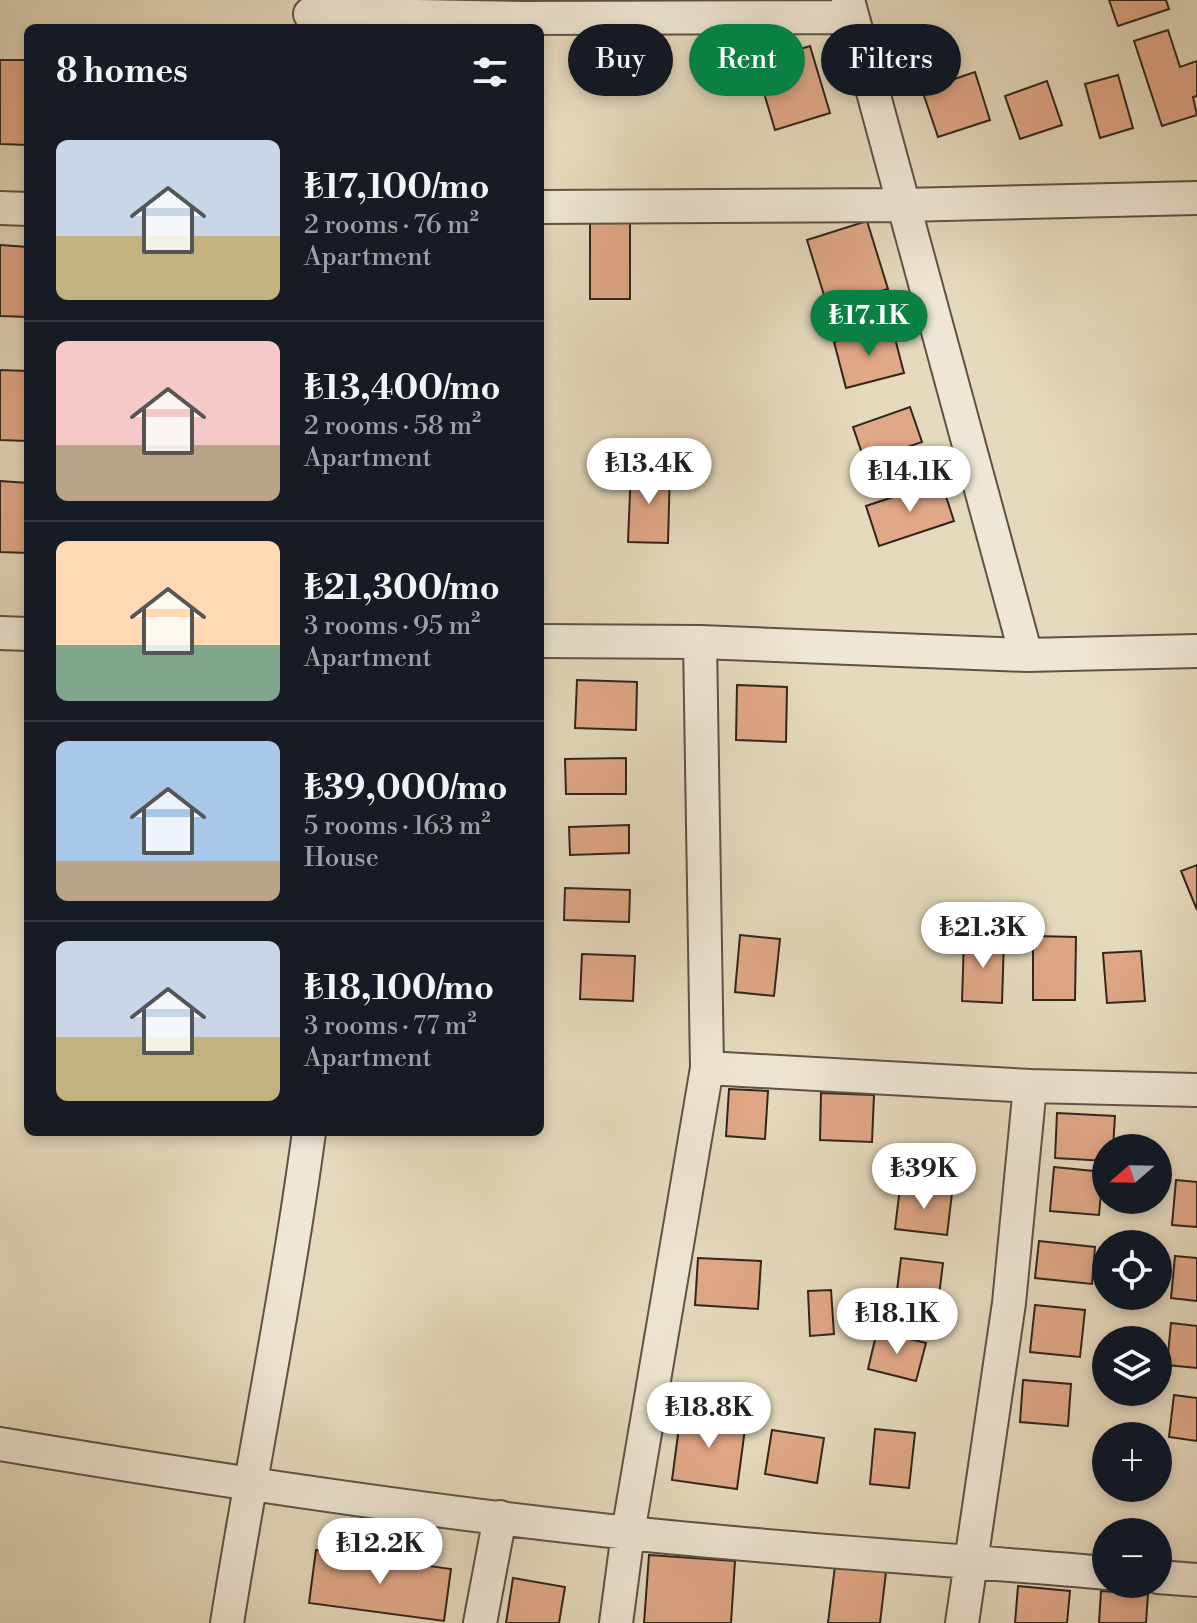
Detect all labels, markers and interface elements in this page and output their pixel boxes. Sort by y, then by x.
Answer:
chip: Buy [568,24,673,96]
chip: Rent [689,24,805,96]
chip: Filters [821,24,961,96]
icon: filters [468,50,512,94]
text: 8 homes [56,51,188,93]
text: ₺17,100/mo [304,167,489,209]
icon: home [120,172,216,268]
text: 2 rooms · 76 m² [304,209,479,241]
text: Apartment [304,241,432,273]
pin: ₺17.1K [804,290,934,358]
text: ₺17.1K [829,300,910,332]
text: ₺13,400/mo [304,368,501,410]
icon: home [120,373,216,469]
text: 2 rooms · 58 m² [304,410,481,442]
pin: ₺13.4K [584,438,714,506]
text: Apartment [304,442,432,474]
pin: ₺14.1K [845,446,975,514]
text: ₺13.4K [605,448,693,480]
text: ₺14.1K [868,456,952,488]
text: ₺21,300/mo [304,568,500,610]
icon: home [120,573,216,669]
text: 3 rooms · 95 m² [304,610,480,642]
text: Apartment [304,642,432,674]
text: ₺39,000/mo [304,768,508,810]
icon: home [120,773,216,869]
text: 5 rooms · 163 m² [304,810,491,842]
text: House [304,842,379,874]
pin: ₺21.3K [918,902,1048,970]
text: ₺21.3K [939,912,1027,944]
text: ₺18,100/mo [304,968,494,1010]
icon: home [120,973,216,1069]
text: 3 rooms · 77 m² [304,1010,476,1042]
text: Apartment [304,1042,432,1074]
north arrow [1092,1134,1172,1214]
map controls [1092,1134,1172,1598]
pin: ₺39K [877,1143,971,1211]
text: ₺39K [890,1153,958,1185]
button: locate [1092,1230,1172,1310]
pin: ₺18.1K [832,1288,962,1356]
text: ₺18.1K [855,1298,939,1330]
button: layers [1092,1326,1172,1406]
pin: ₺18.8K [644,1382,774,1450]
text: ₺18.8K [665,1392,753,1424]
button: + [1092,1422,1172,1502]
pin: ₺12.2K [315,1518,445,1586]
button: − [1092,1518,1172,1598]
text: ₺12.2K [336,1528,424,1560]

